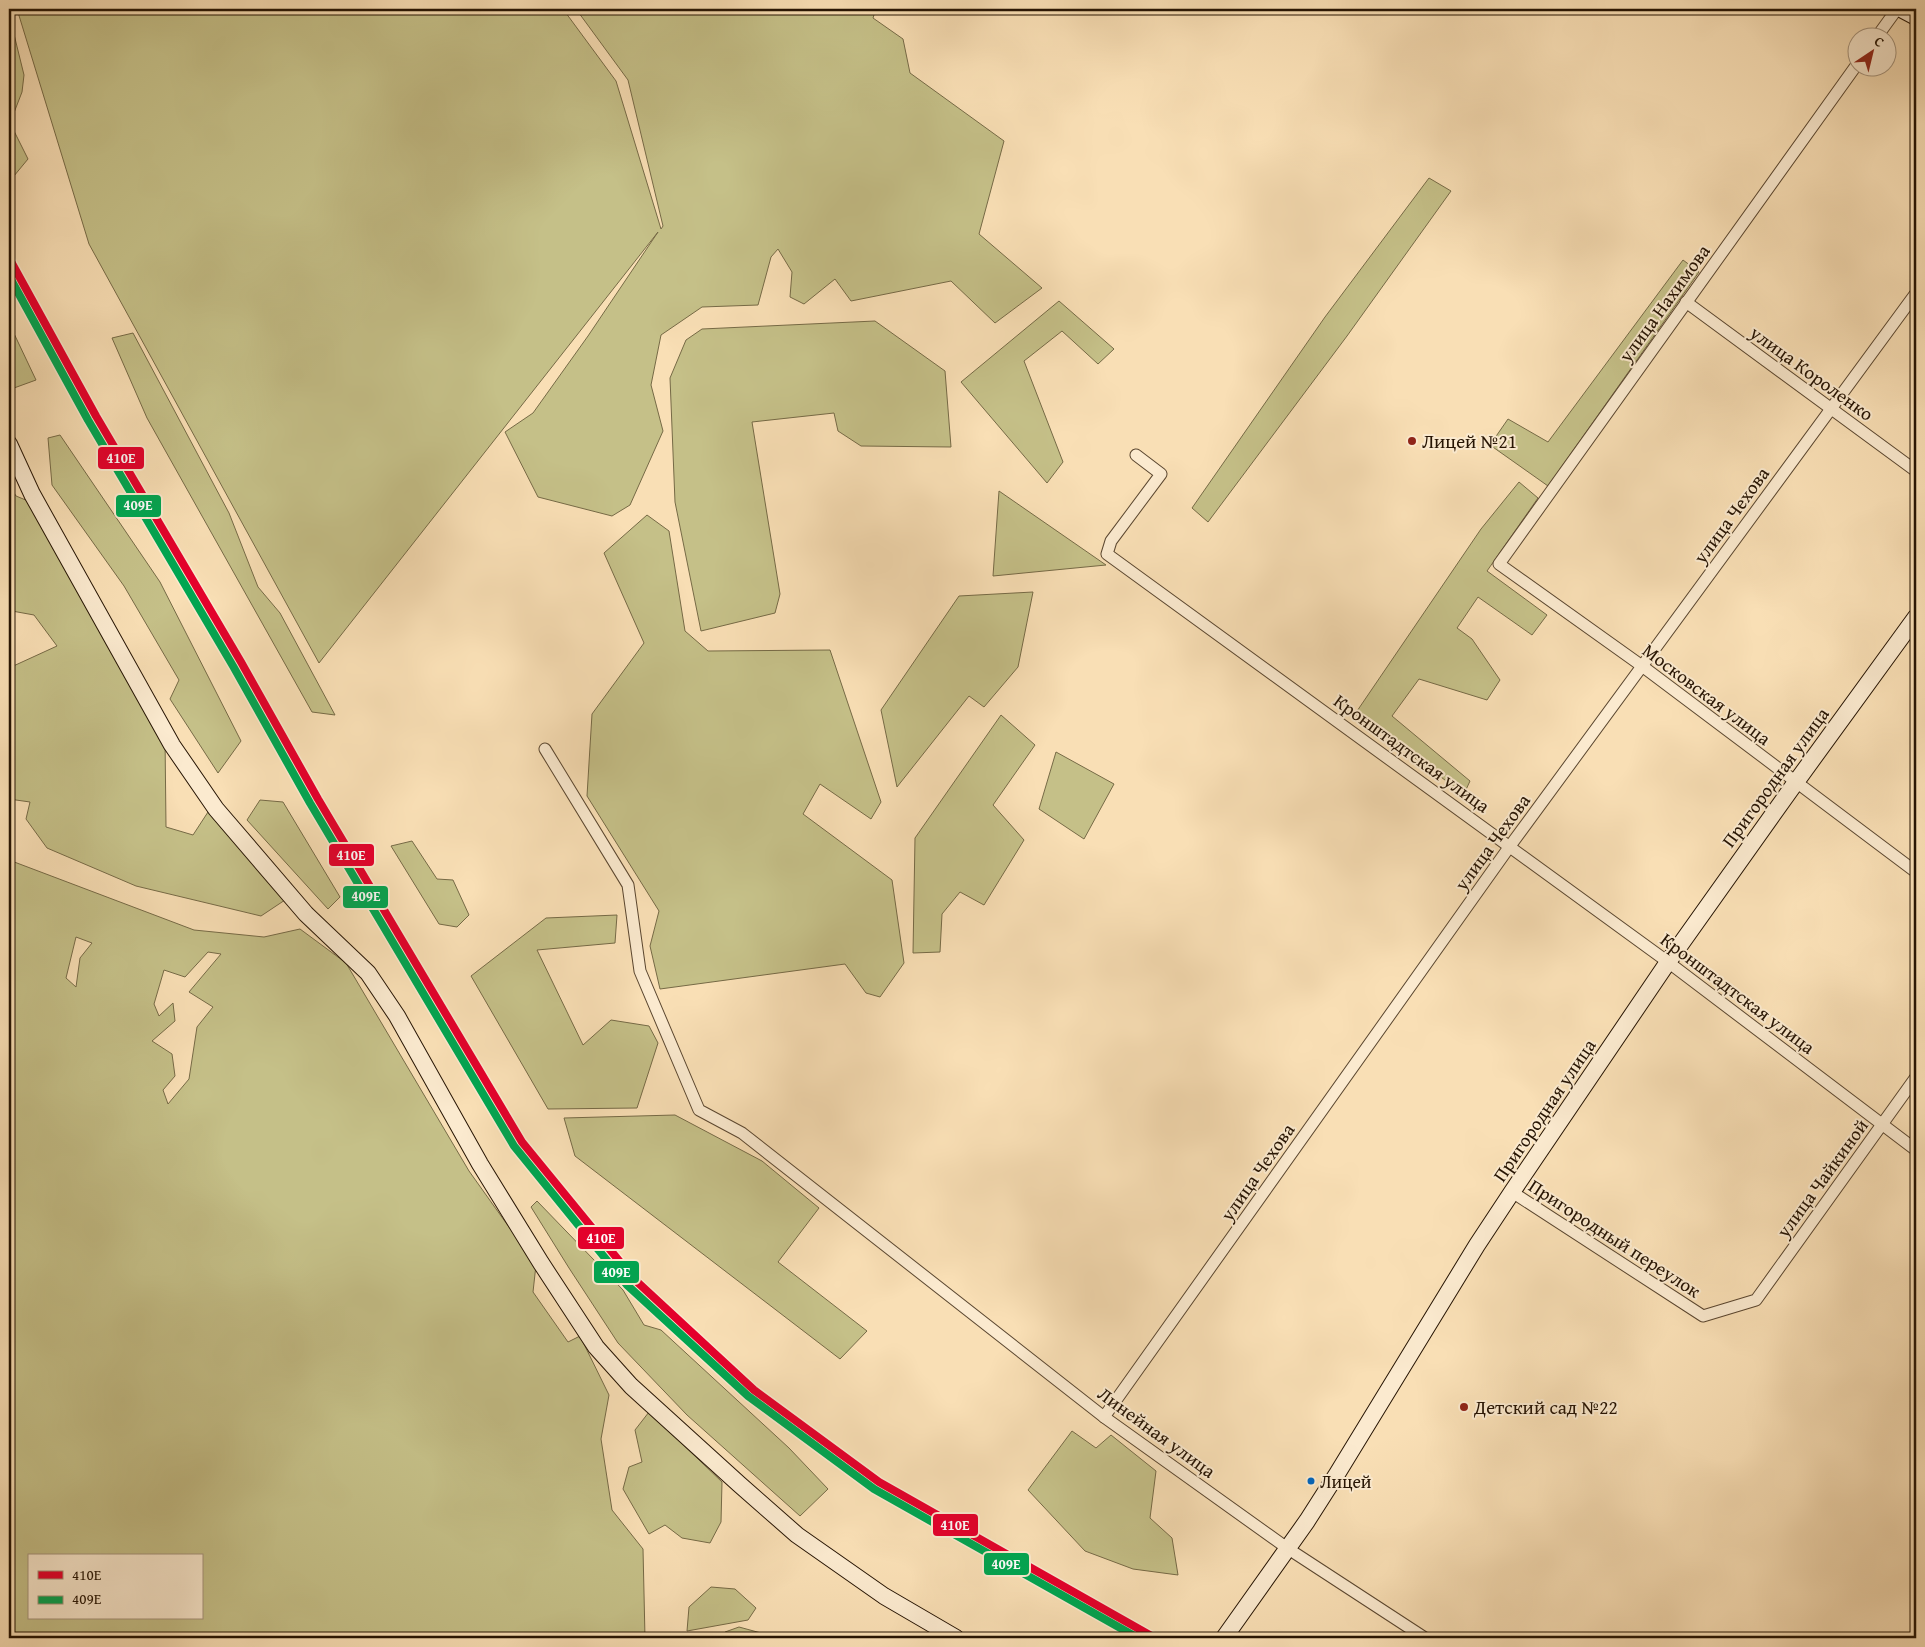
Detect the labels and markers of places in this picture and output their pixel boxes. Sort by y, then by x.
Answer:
place label: Лицей №21 [1422,427,1517,455]
marker: Лицей №21 [1406,435,1418,447]
place label: Детский сад №22 [1473,1393,1618,1421]
marker: Детский сад №22 [1458,1401,1470,1413]
place label: Лицей [1320,1468,1372,1495]
marker: Лицей [1306,1476,1316,1486]

